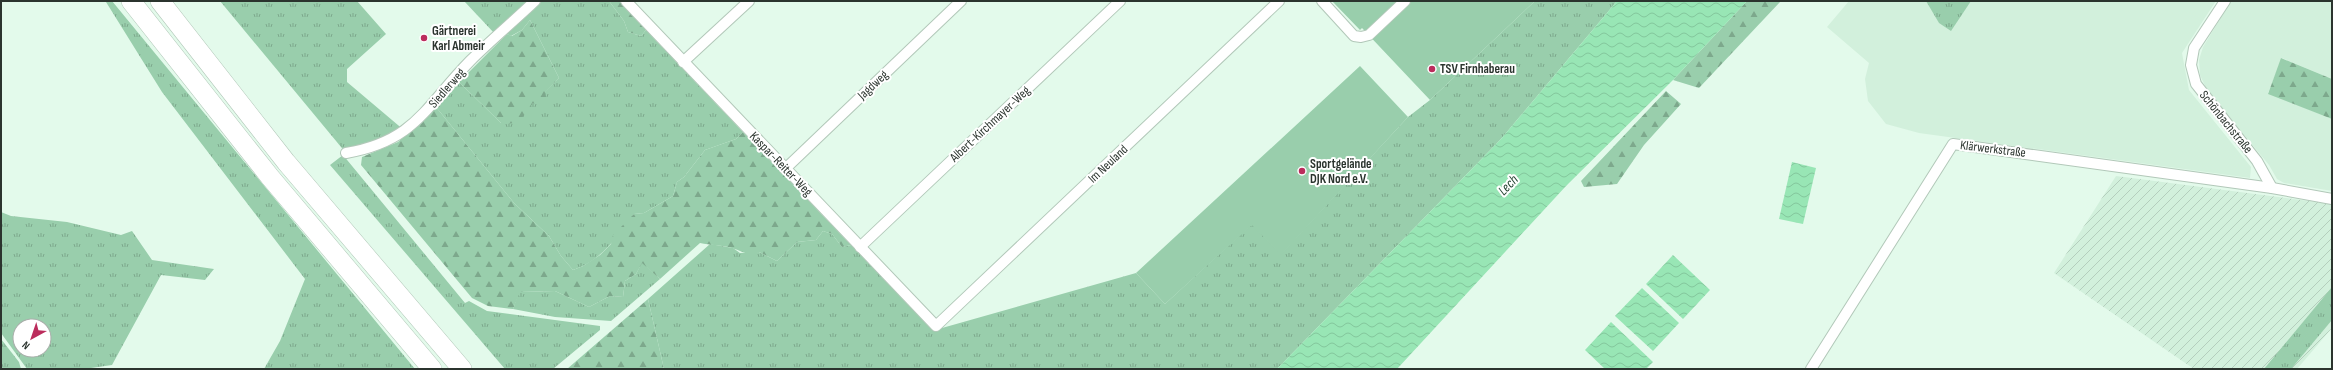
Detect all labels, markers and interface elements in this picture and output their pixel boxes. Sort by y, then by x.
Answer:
place label: Gärtnerei Karl Abmeir [432,23,485,54]
marker: Gärtnerei Karl Abmeir [419,33,429,43]
place label: TSV Firnhaberau [1440,61,1515,77]
marker: TSV Firnhaberau [1427,64,1437,74]
street label: Siedlerweg [425,65,469,111]
street label: Jagdweg [854,67,892,104]
street label: Albert-Kirchmayer-Weg [946,83,1034,166]
street label: Schönbachstraße [2196,87,2256,157]
street label: Kaspar-Reiter-Weg [746,128,816,200]
street label: Klärwerkstraße [1959,137,2027,161]
street label: Im Neuland [1085,142,1131,186]
place label: Sportgelände DJK Nord e.V. [1310,156,1372,187]
marker: Sportgelände DJK Nord e.V. [1297,166,1307,176]
water label: Lech [1494,171,1522,199]
north arrow [12,318,52,358]
text: N [19,338,32,352]

